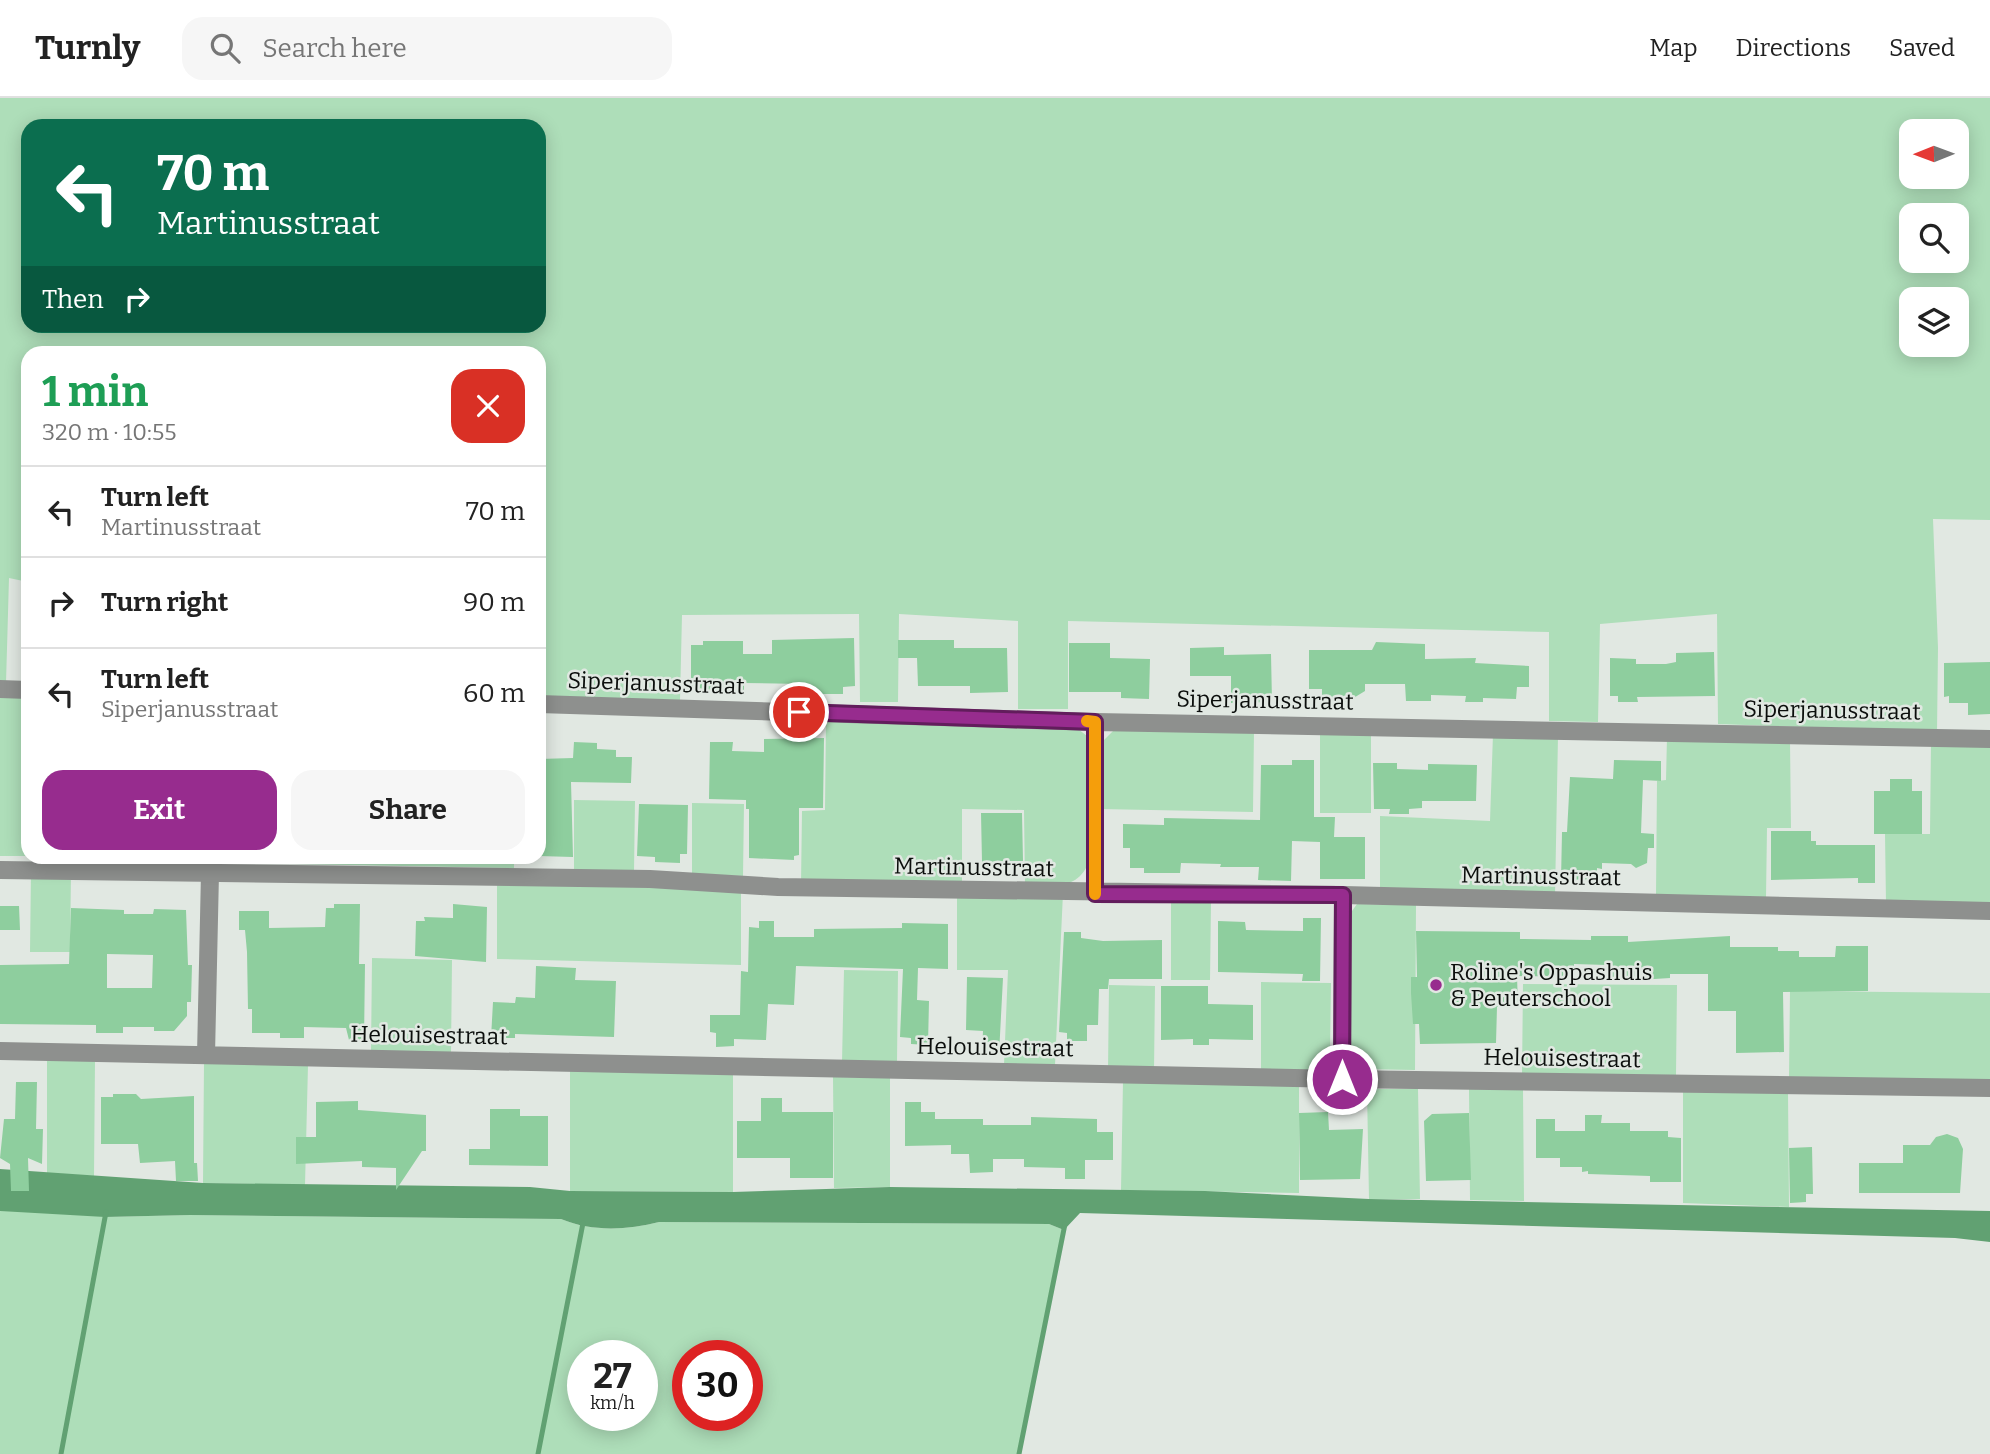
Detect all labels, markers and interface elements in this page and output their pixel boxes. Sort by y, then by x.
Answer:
search box [182,17,672,80]
text: Turnly [35,28,140,68]
icon: search [206,29,244,67]
text: Search here [262,33,407,64]
text: Map [1649,34,1698,62]
text: Directions [1736,34,1851,62]
text: Saved [1889,34,1955,62]
north arrow [1899,119,1969,189]
map controls [1899,119,1969,357]
text: 70 m [157,144,269,203]
icon: left [42,147,133,238]
button: search [1899,203,1969,273]
text: Martinusstraat [157,204,380,242]
icon: right [118,280,156,318]
text: Then [42,284,104,315]
button: layers [1899,287,1969,357]
text: 1 min [42,367,148,417]
button: close [451,369,525,443]
text: 320 m · 10:55 [42,418,176,446]
text: Turn left [101,482,209,513]
icon: left [42,493,80,531]
text: 70 m [466,496,525,527]
text: Martinusstraat [101,513,261,541]
icon: right [42,584,80,622]
text: Turn right [101,587,228,618]
text: 90 m [463,587,525,618]
text: Turn left [101,664,209,695]
street label: Siperjanusstraat [567,666,745,700]
icon: left [42,675,80,713]
text: 60 m [463,678,525,709]
pin [769,682,829,742]
street label: Siperjanusstraat [1176,684,1354,716]
icon: arrive [780,693,818,731]
street label: Siperjanusstraat [1743,694,1921,726]
text: Siperjanusstraat [101,695,278,723]
button: Exit [42,770,277,850]
button: Share [291,770,525,850]
street label: Martinusstraat [894,852,1054,882]
street label: Martinusstraat [1461,861,1621,891]
place label: Roline's Oppashuis & Peuterschool [1450,958,1652,1012]
marker: Roline's Oppashuis & Peuterschool [1428,977,1444,993]
street label: Helouisestraat [350,1020,508,1050]
street label: Helouisestraat [916,1032,1074,1062]
position arrow [1305,1042,1379,1116]
street label: Helouisestraat [1483,1043,1641,1073]
speed limit sign: 30 [672,1340,763,1431]
text: 27 [593,1355,632,1397]
text: km/h [590,1392,635,1414]

